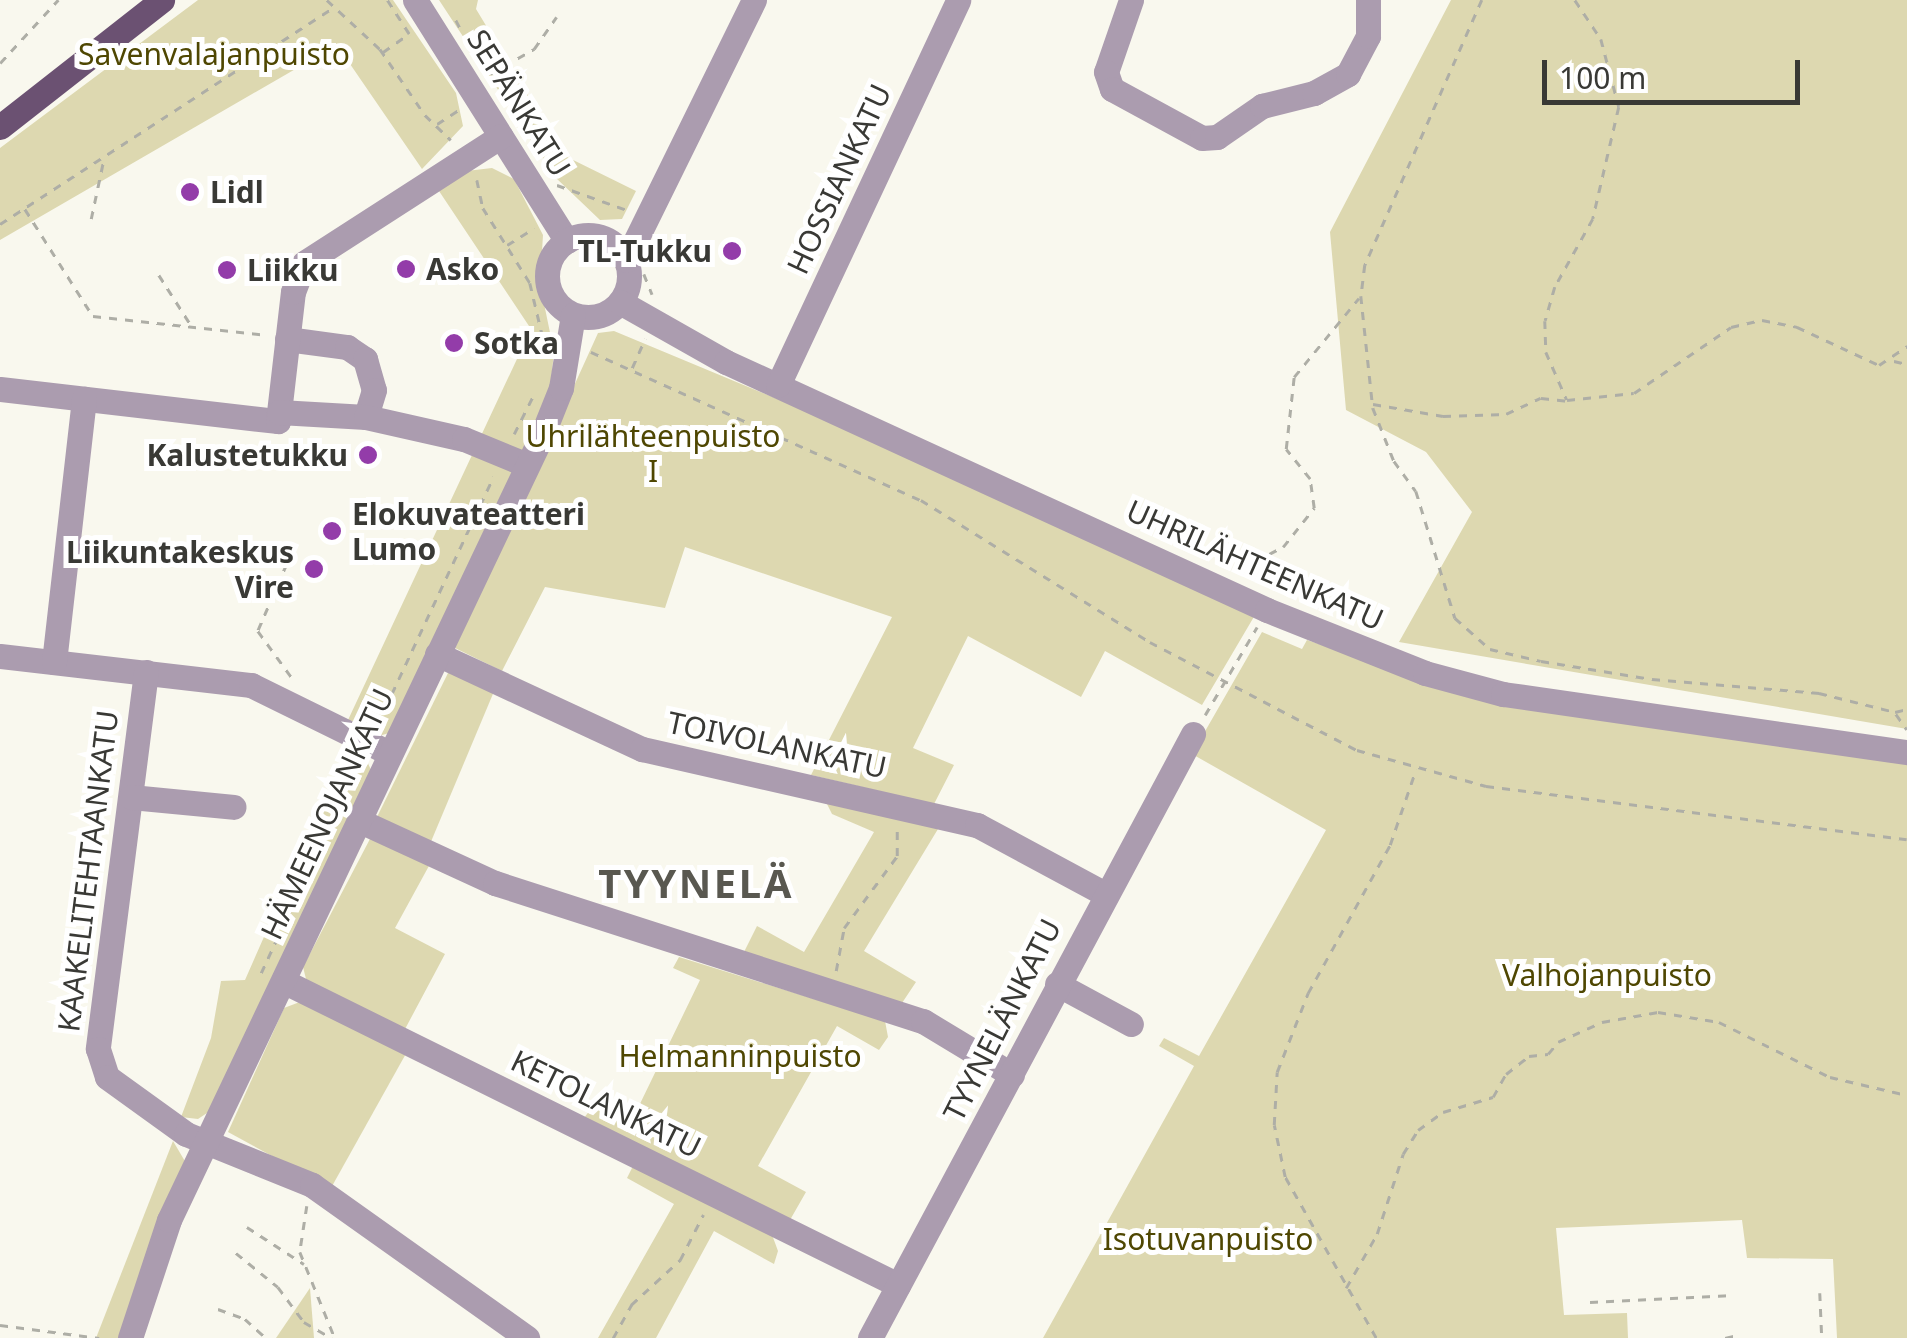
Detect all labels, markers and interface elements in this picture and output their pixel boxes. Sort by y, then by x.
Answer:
street label: SEPÄNKATU [460,23,578,183]
park label: Savenvalajanpuisto [78,36,350,72]
scale bar [1547,40,1804,102]
text: 100 m [1559,57,1646,98]
street label: HOSSIANKATU [779,79,899,279]
place label: Lidl [210,174,264,210]
marker: Lidl [179,181,201,203]
place label: TL-Tukku [578,233,712,269]
marker: TL-Tukku [721,240,743,262]
place label: Asko [426,251,499,287]
place label: Liikku [247,252,338,288]
marker: Asko [395,258,417,280]
marker: Liikku [216,259,238,281]
place label: Sotka [474,325,559,361]
marker: Sotka [443,332,465,354]
park label: Uhrilähteenpuisto I [526,418,780,488]
place label: Kalustetukku [146,437,348,473]
marker: Kalustetukku [357,444,379,466]
street label: UHRILÄHTEENKATU [1121,492,1389,638]
place label: Elokuvateatteri Lumo [352,496,585,566]
marker: Elokuvateatteri Lumo [321,520,343,542]
place label: Liikuntakeskus Vire [66,534,294,604]
marker: Liikuntakeskus Vire [303,558,325,580]
street label: HÄMEENOJANKATU [253,683,401,945]
street label: TOIVOLANKATU [664,704,890,786]
street label: KAAKELITEHTAANKATU [50,708,126,1034]
district label: TYYNELÄ [598,859,794,907]
street label: TYYNELÄNKATU [936,913,1068,1127]
park label: Valhojanpuisto [1502,957,1712,993]
park label: Helmanninpuisto [618,1038,862,1074]
street label: KETOLANKATU [505,1043,707,1165]
park label: Isotuvanpuisto [1103,1221,1313,1257]

